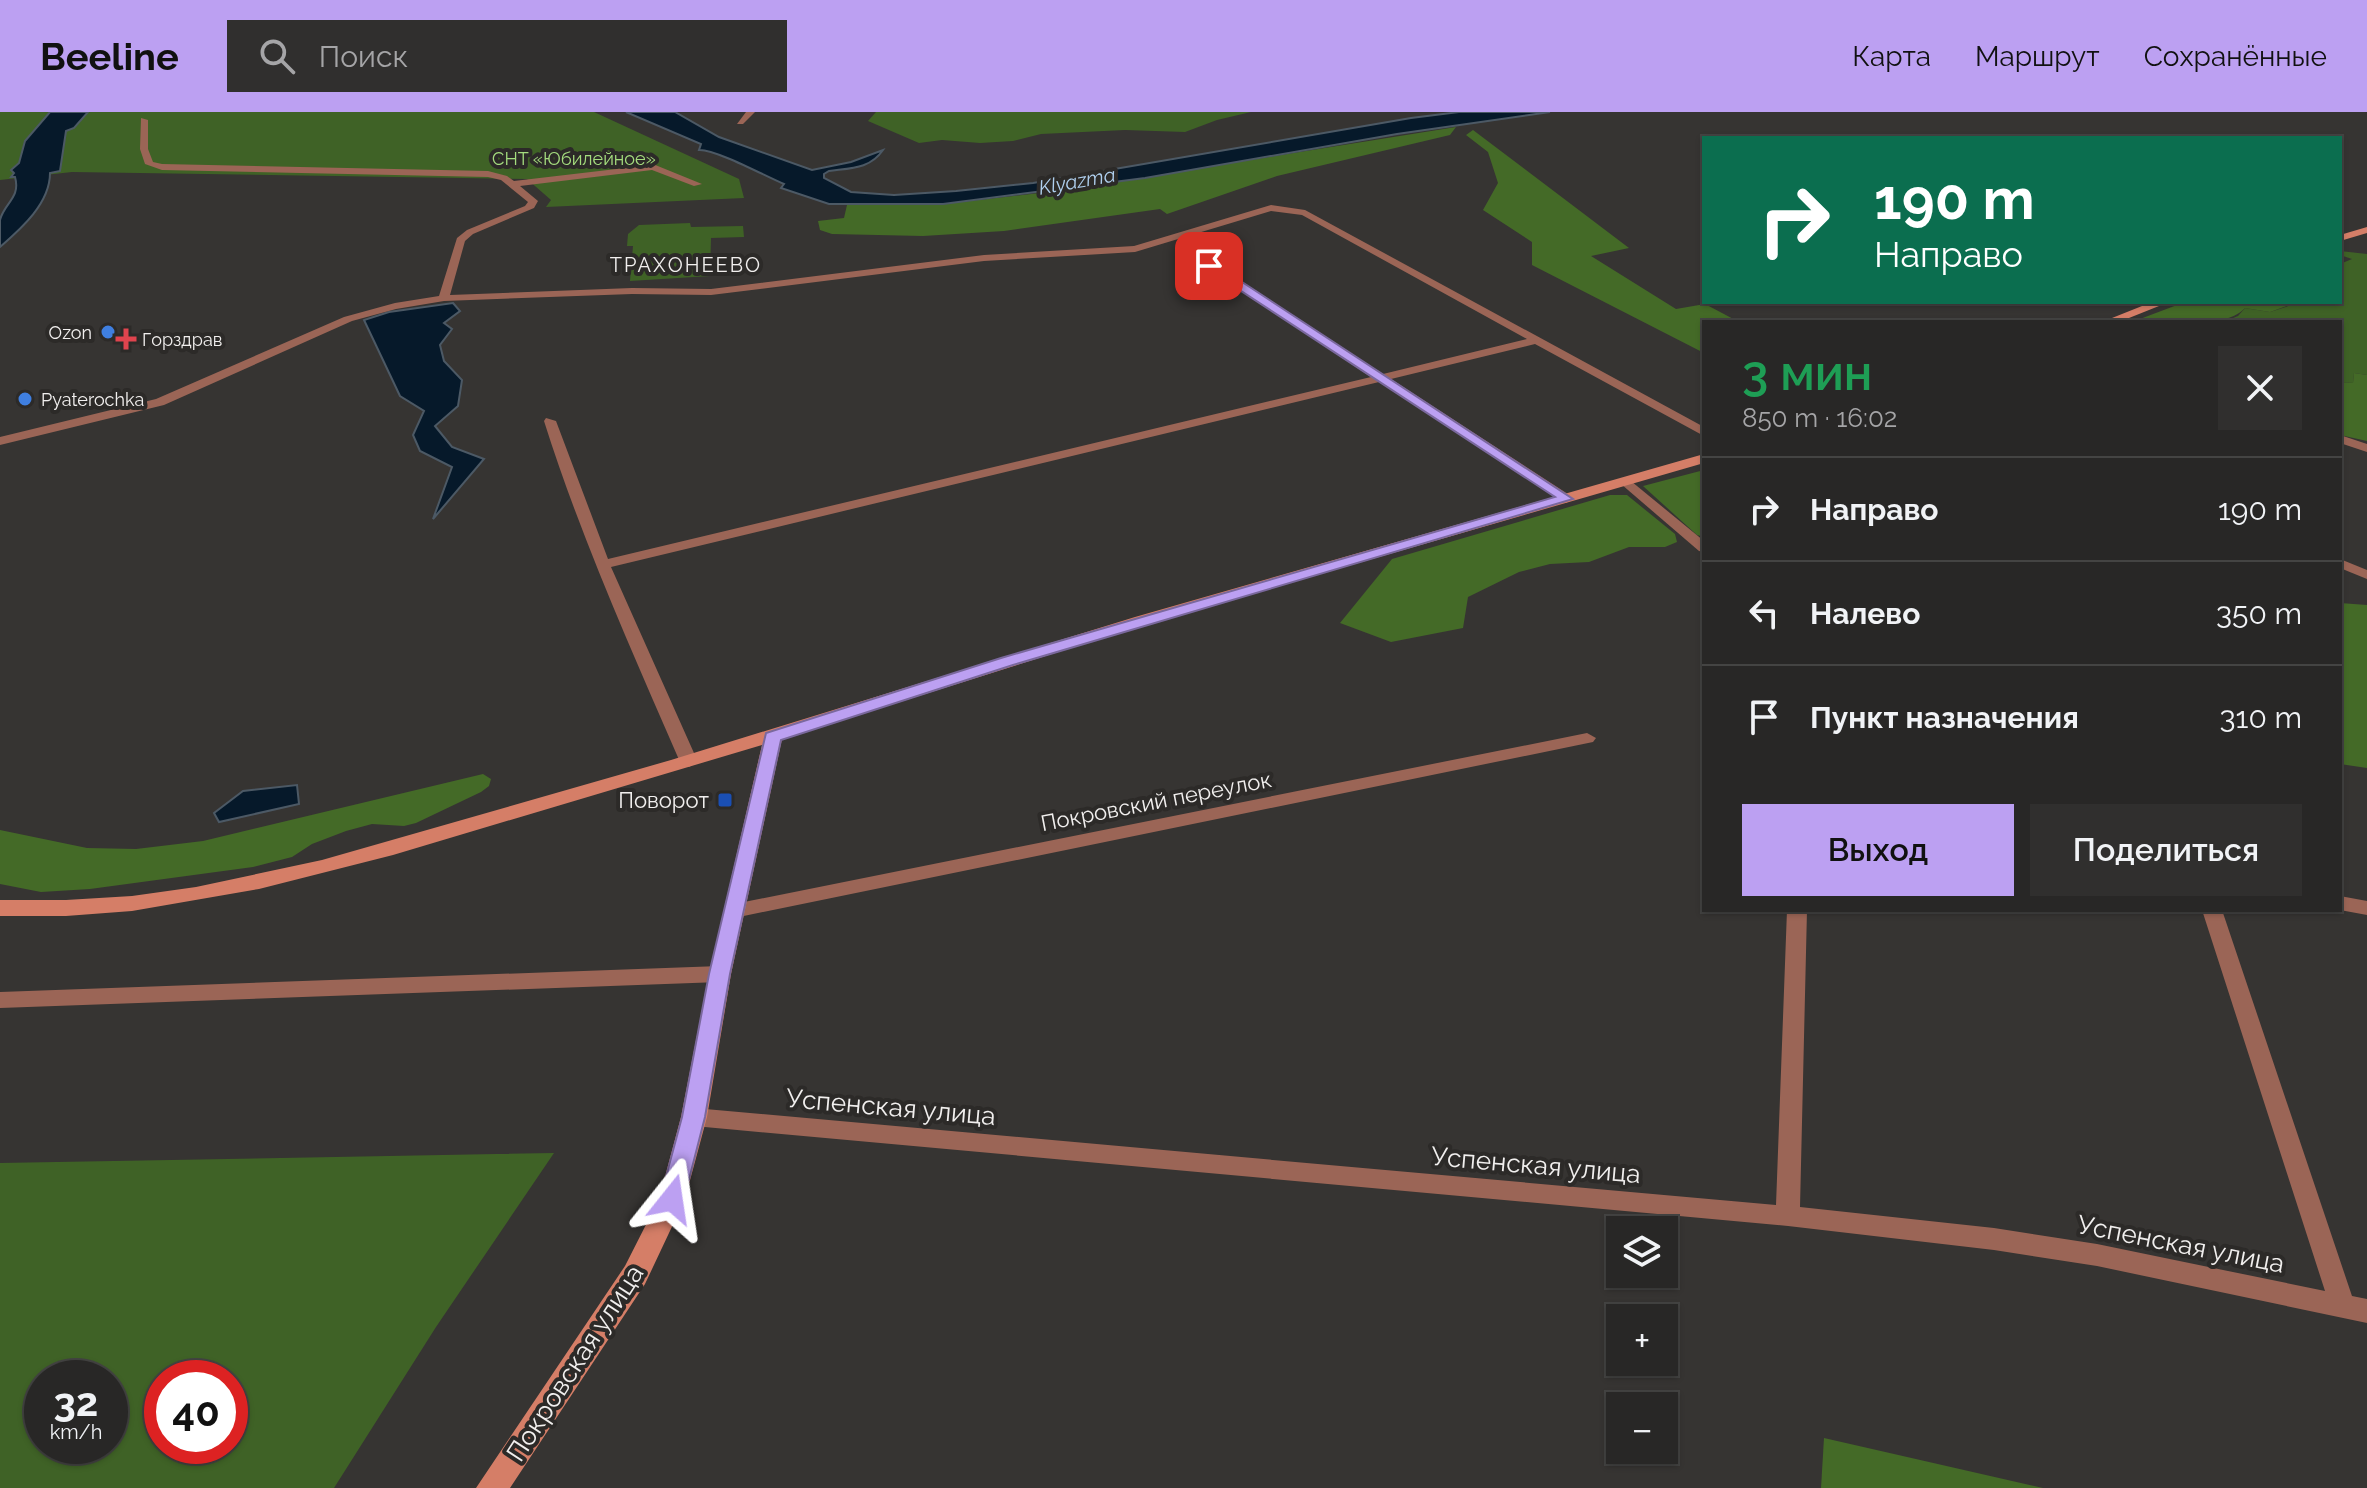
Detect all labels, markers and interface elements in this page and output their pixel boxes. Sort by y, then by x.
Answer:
search box [227,20,787,92]
text: Beeline [40,34,179,79]
icon: search [255,34,299,78]
text: Поиск [319,39,408,74]
text: Карта [1852,40,1931,73]
text: Маршрут [1975,40,2100,73]
text: Сохранённые [2144,40,2327,73]
park label: СНТ «Юбилейное» [492,148,656,169]
water label: Klyazma [1037,162,1117,200]
text: 190 m [1874,166,2035,232]
icon: right [1742,168,1846,272]
pin [1175,232,1243,300]
text: Направо [1874,233,2023,275]
icon: arrive [1187,244,1231,288]
district label: ТРАХОНЕЕВО [610,253,762,277]
place label: Ozon [49,322,92,343]
marker: Ozon [99,323,117,341]
place label: Горздрав [142,329,222,350]
marker: Горздрав [117,330,135,348]
text: 3 мин [1742,345,1872,401]
button: close [2218,346,2302,430]
place label: Pyaterochka [41,389,144,410]
marker: Pyaterochka [16,390,34,408]
text: 850 m · 16:02 [1742,403,1897,433]
icon: right [1742,487,1786,531]
text: Направо [1810,492,1939,527]
text: 190 m [2218,492,2302,527]
icon: left [1742,591,1786,635]
text: Налево [1810,596,1920,631]
text: 350 m [2216,596,2302,631]
icon: arrive [1742,695,1786,739]
text: Пункт назначения [1810,700,2079,735]
text: 310 m [2220,700,2302,735]
street label: Покровский переулок [1038,766,1274,836]
place label: Поворот [618,787,709,813]
marker: Поворот [716,791,734,809]
button: Выход [1742,804,2014,896]
button: Поделиться [2030,804,2302,896]
street label: Успенская улица [785,1083,997,1131]
street label: Успенская улица [1430,1141,1642,1189]
position arrow [630,1157,714,1241]
street label: Успенская улица [2075,1209,2287,1279]
map controls [1606,1216,1678,1464]
button: layers [1606,1216,1678,1288]
street label: Покровская улица [500,1259,650,1467]
button: + [1606,1304,1678,1376]
speed limit sign: 40 [144,1360,248,1464]
text: 32 [54,1378,98,1425]
button: − [1606,1392,1678,1464]
text: km/h [50,1420,102,1444]

